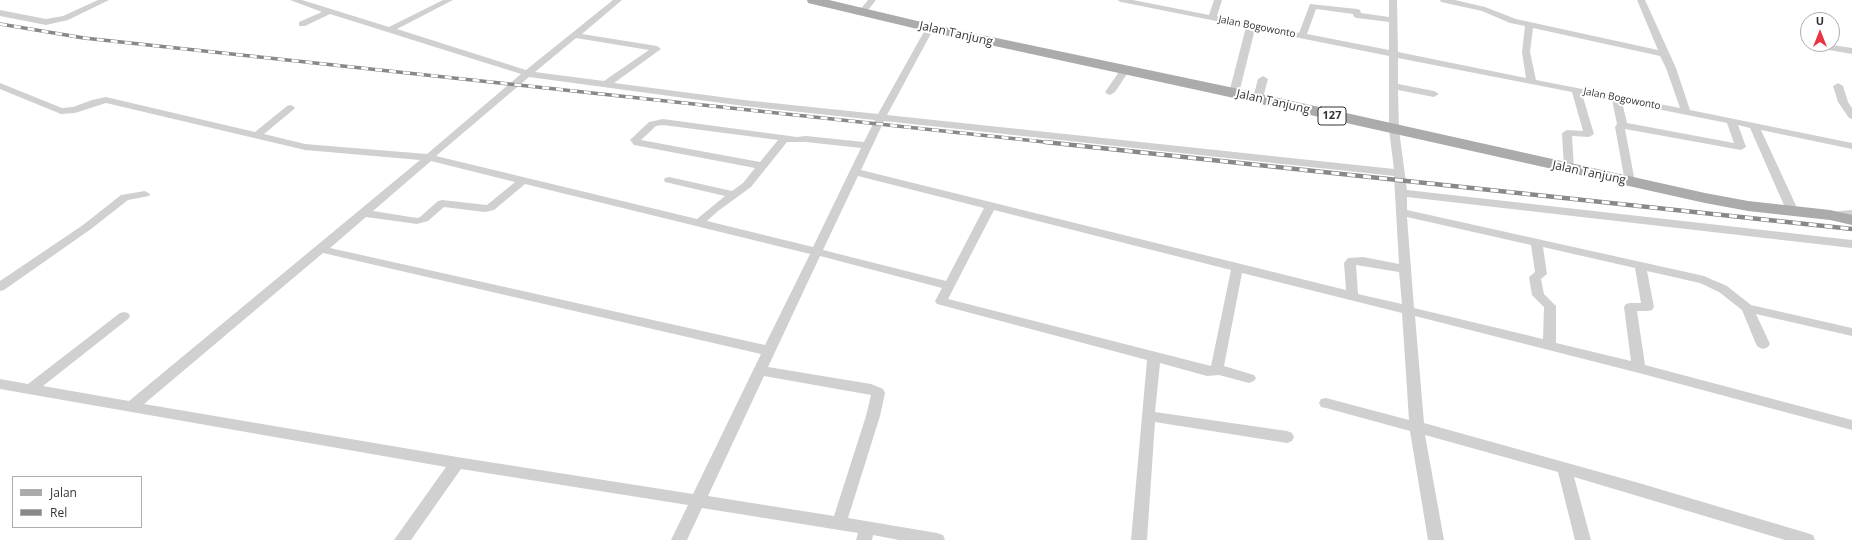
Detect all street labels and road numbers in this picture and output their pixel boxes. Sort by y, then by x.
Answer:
street label: Jalan Bogowonto [1217,14,1297,40]
street label: Jalan Tanjung [918,19,994,49]
street label: Jalan Bogowonto [1582,86,1662,112]
street label: Jalan Tanjung [1235,87,1311,117]
road number: 127 [1318,107,1346,125]
street label: Jalan Tanjung [1551,158,1627,188]

